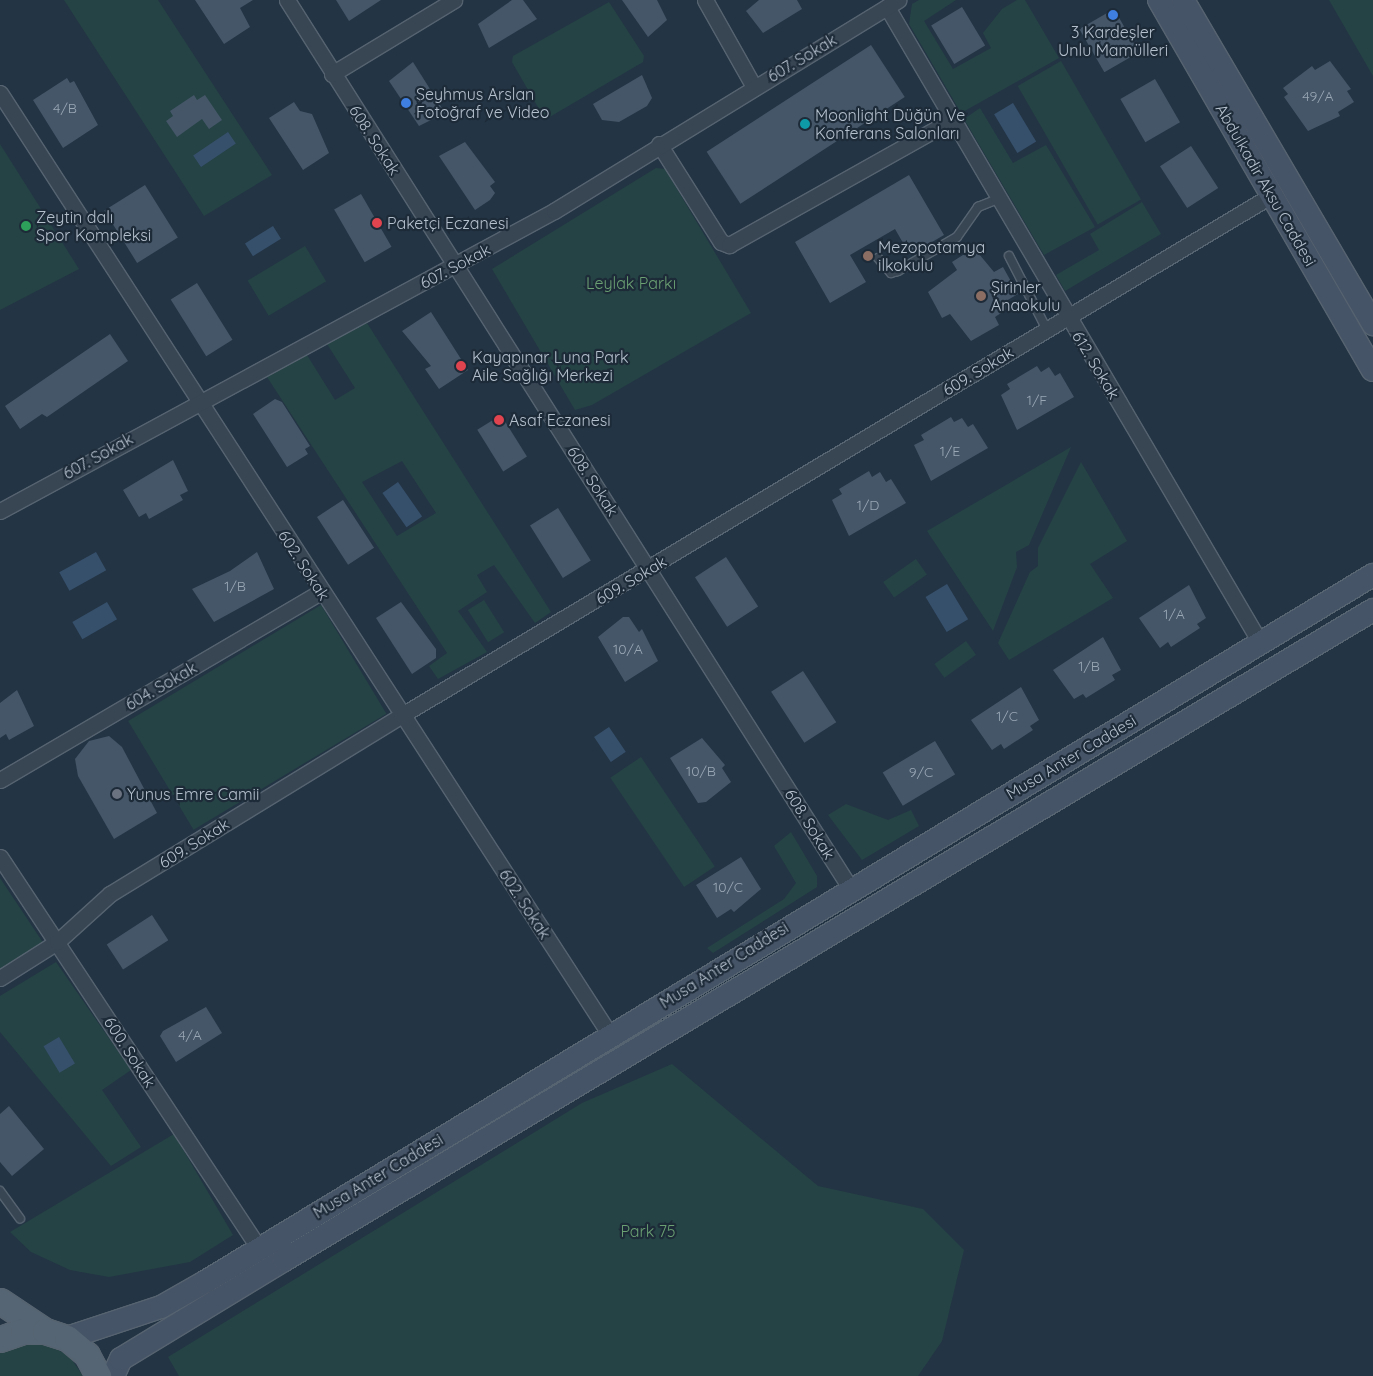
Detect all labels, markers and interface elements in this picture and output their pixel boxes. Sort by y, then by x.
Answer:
marker: 3 Kardeşler Unlu Mamülleri [1107,9,1119,21]
place label: 3 Kardeşler Unlu Mamülleri [1058,22,1168,60]
street label: 607. Sokak [764,30,840,86]
place label: Şeyhmus Arslan Fotoğraf ve Video [416,84,550,122]
house number: 49/A [1302,88,1334,104]
marker: Şeyhmus Arslan Fotoğraf ve Video [400,97,412,109]
house number: 4/B [53,100,77,116]
street label: 608. Sokak [345,101,405,179]
street label: Abdulkadir Aksu Caddesi [1212,101,1320,269]
place label: Moonlight Düğün Ve Konferans Salonları [815,105,965,143]
marker: Moonlight Düğün Ve Konferans Salonları [799,118,811,130]
place label: Zeytin dalı Spor Kompleksi [36,207,151,245]
place label: Paketçi Eczanesi [387,213,509,233]
marker: Paketçi Eczanesi [371,217,383,229]
marker: Zeytin dalı Spor Kompleksi [20,220,32,232]
place label: Mezopotamya ilkokulu [878,237,985,275]
street label: 607. Sokak [416,239,494,293]
marker: Mezopotamya ilkokulu [862,250,874,262]
park label: Leylak Parkı [586,273,676,293]
place label: Şirinler Anaokulu [991,277,1060,315]
marker: Şirinler Anaokulu [975,290,987,302]
street label: 612. Sokak [1068,327,1124,403]
street label: 609. Sokak [939,342,1017,400]
place label: Kayapınar Luna Park Aile Sağlığı Merkezi [472,347,629,385]
marker: Kayapınar Luna Park Aile Sağlığı Merkezi [454,359,468,373]
house number: 1/F [1027,392,1047,408]
place label: Asaf Eczanesi [509,410,611,430]
marker: Asaf Eczanesi [493,414,505,426]
street label: 607. Sokak [60,429,136,483]
street label: 608. Sokak [563,442,623,520]
house number: 1/E [940,443,960,459]
house number: 1/D [857,497,879,513]
street label: 602. Sokak [274,526,334,604]
street label: 609. Sokak [592,551,670,609]
house number: 1/B [224,578,246,594]
house number: 1/A [1163,606,1185,622]
house number: 10/A [613,641,643,657]
street label: 604. Sokak [122,658,200,714]
house number: 1/B [1078,658,1100,674]
house number: 1/C [996,708,1018,724]
street label: Musa Anter Caddesi [1003,711,1139,803]
house number: 10/B [686,763,716,779]
house number: 9/C [909,764,933,780]
place label: Yunus Emre Camii [127,784,259,804]
street label: 608. Sokak [781,785,839,863]
marker: Yunus Emre Camii [111,788,123,800]
street label: 609. Sokak [155,814,233,872]
street label: 602. Sokak [495,865,555,943]
house number: 10/C [713,879,743,895]
street label: Musa Anter Caddesi [656,918,792,1012]
street label: 600. Sokak [100,1013,160,1091]
house number: 4/A [178,1027,202,1043]
street label: Musa Anter Caddesi [310,1130,446,1222]
park label: Park 75 [620,1221,676,1241]

